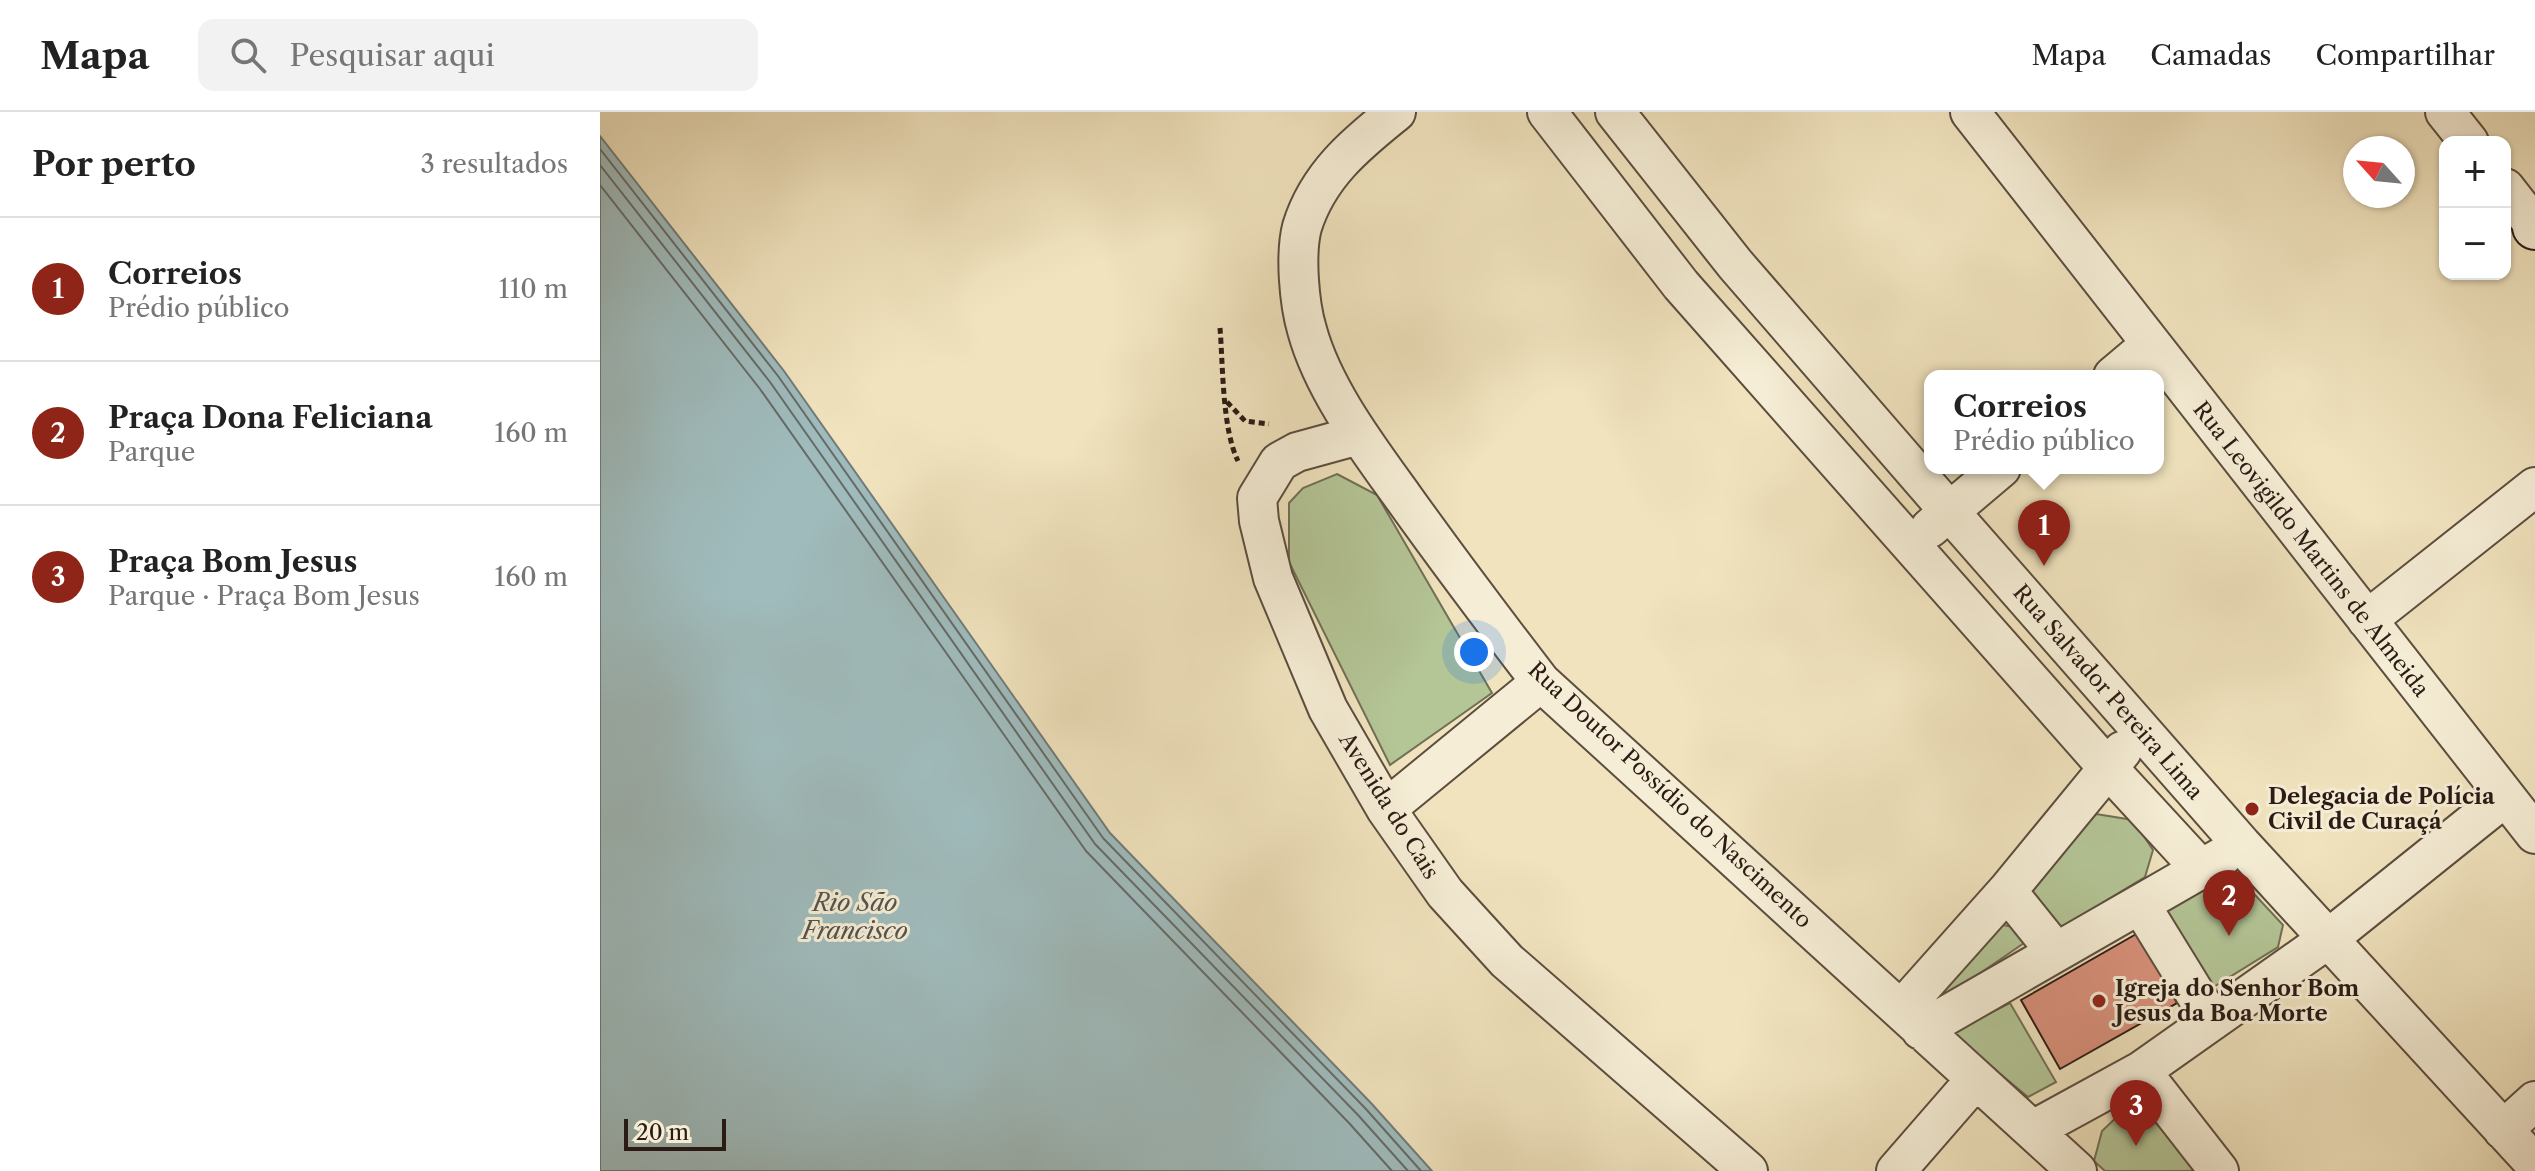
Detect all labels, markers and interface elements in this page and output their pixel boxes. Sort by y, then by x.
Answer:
search box [198,19,758,91]
text: Mapa [40,32,150,79]
icon: search [226,33,270,77]
text: Pesquisar aqui [290,37,495,74]
text: Mapa [2031,38,2106,72]
text: Camadas [2150,38,2272,72]
text: Compartilhar [2316,38,2495,72]
north arrow [2343,136,2415,208]
map controls [2439,136,2511,280]
button: + [2439,136,2511,208]
text: Por perto [32,143,196,185]
text: 3 resultados [421,148,568,180]
button: − [2439,208,2511,280]
text: Correios [108,255,242,292]
text: 1 [52,273,64,305]
text: 110 m [499,273,568,305]
text: Prédio público [108,292,290,324]
popup [1924,370,2164,474]
text: Correios [1953,388,2087,425]
street label: Rua Leovigildo Martins de Almeida [2187,396,2435,702]
text: Praça Dona Feliciana [108,399,433,436]
text: 2 [50,417,66,449]
text: 160 m [494,417,568,449]
text: Prédio público [1953,425,2135,457]
text: Parque [108,436,195,468]
pin: 1 [2018,500,2070,566]
text: Praça Bom Jesus [108,543,357,580]
text: 3 [51,561,65,593]
text: 160 m [494,561,568,593]
street label: Rua Salvador Pereira Lima [2007,579,2209,805]
text: Parque · Praça Bom Jesus [108,580,420,612]
your location [1454,632,1494,672]
street label: Rua Doutor Possídio do Nascimento [1523,656,1817,934]
street label: Avenida do Cais [1333,727,1445,884]
place label: Delegacia de Polícia Civil de Curaçá [2268,783,2495,835]
marker: Delegacia de Polícia Civil de Curaçá [2243,800,2261,818]
pin: 2 [2203,870,2255,936]
water label: Rio São Francisco [800,888,908,945]
place label: Igreja do Senhor Bom Jesus da Boa Morte [2111,975,2359,1027]
marker: Igreja do Senhor Bom Jesus da Boa Morte [2090,992,2108,1010]
pin: 3 [2110,1080,2162,1146]
scale bar [624,1115,726,1151]
text: 20 m [636,1119,689,1146]

